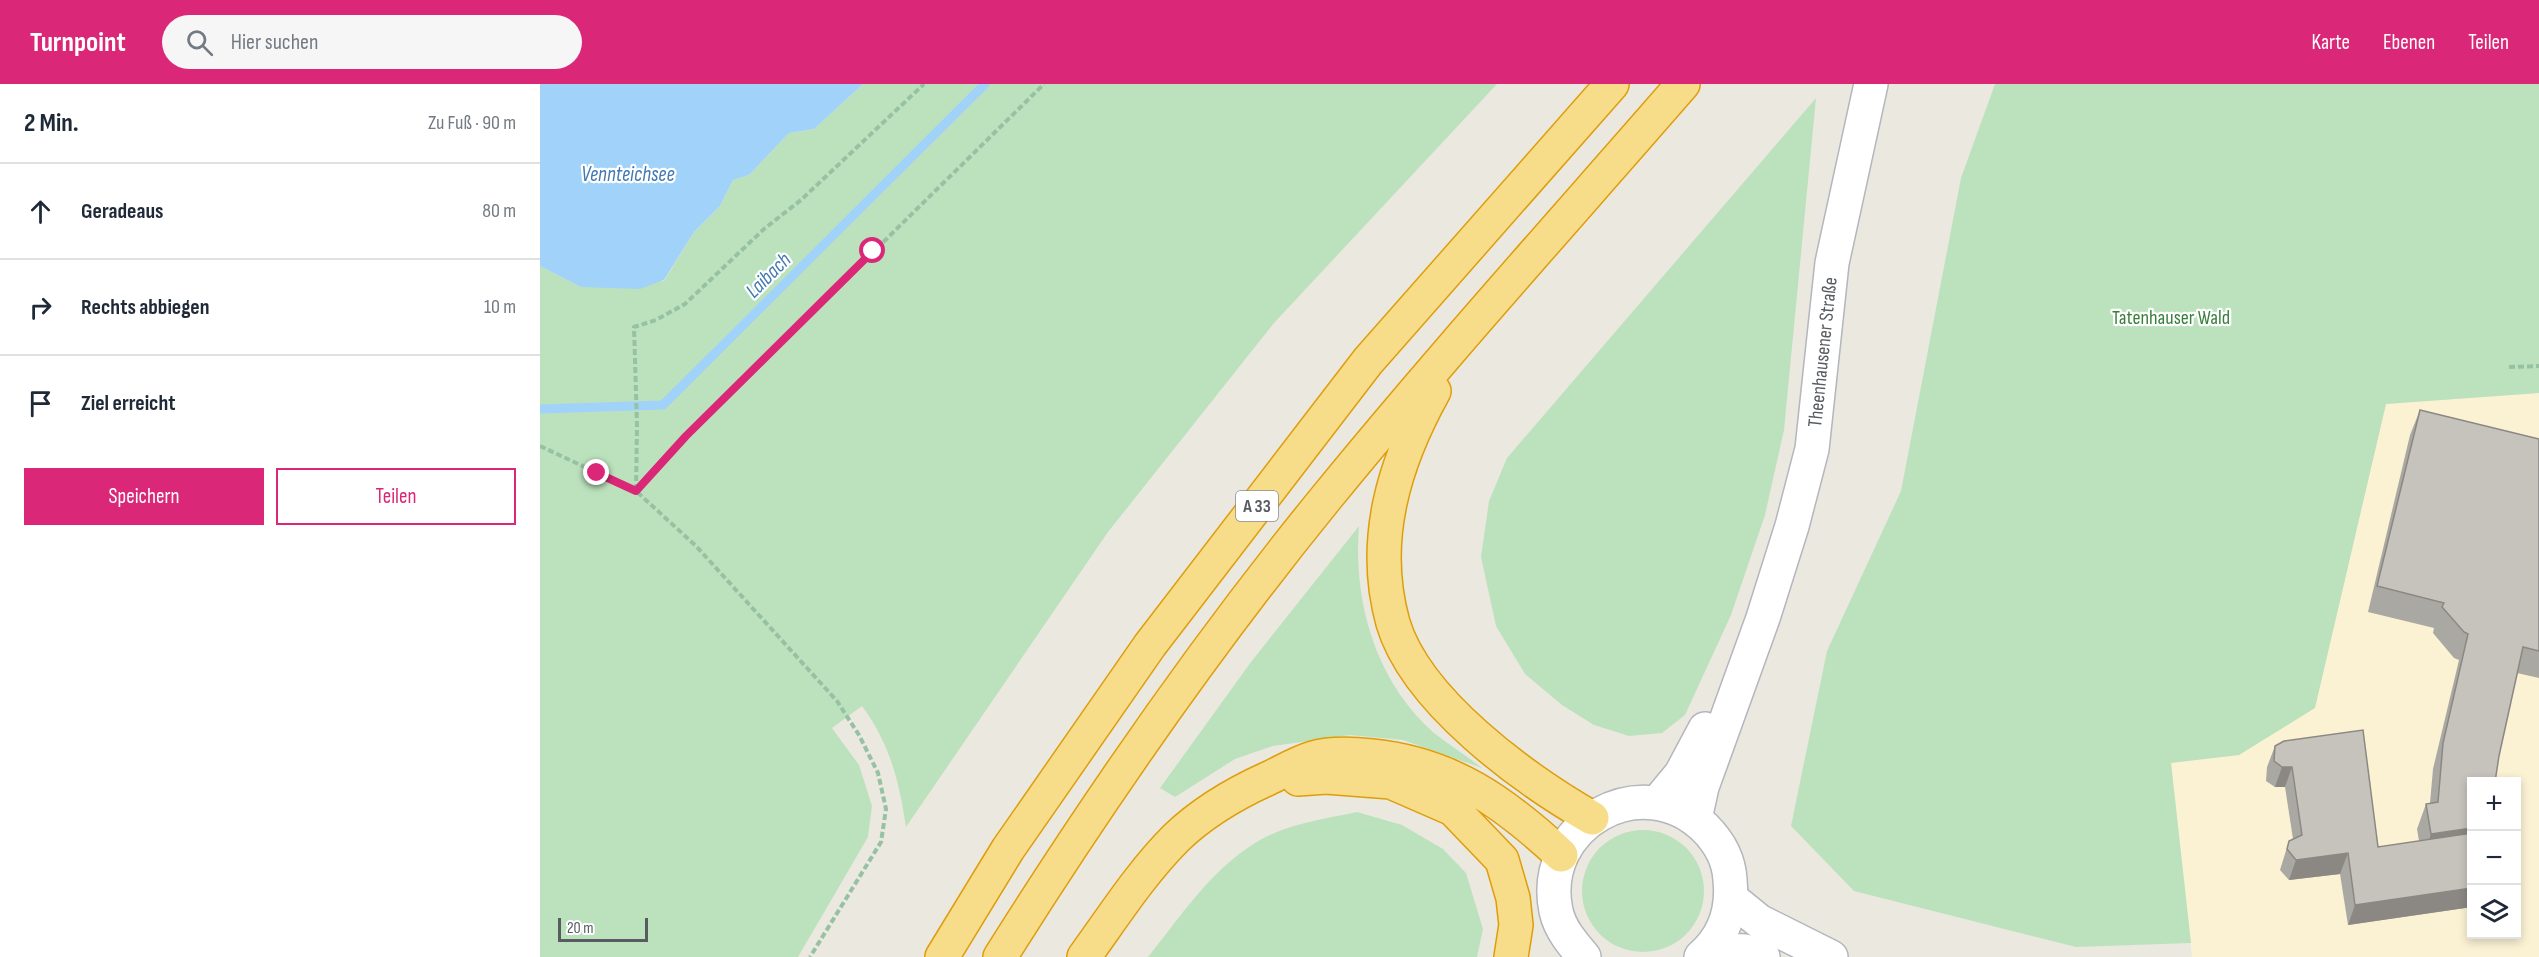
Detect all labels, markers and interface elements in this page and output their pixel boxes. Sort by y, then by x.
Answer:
search box [162,15,582,69]
text: Turnpoint [30,26,126,59]
icon: search [183,26,216,59]
text: Hier suchen [231,29,318,56]
text: Karte [2312,30,2350,55]
text: Ebenen [2383,30,2435,55]
text: Teilen [2468,30,2509,55]
text: 2 Min. [24,108,79,139]
text: Zu Fuß · 90 m [428,111,516,135]
water label: Vennteichsee [581,162,675,187]
icon: ahead [24,195,57,228]
text: Geradeaus [81,198,164,225]
text: 80 m [482,199,516,223]
route start [859,237,885,263]
water label: Laibach [741,247,796,303]
street label: Theenhausener Straße [1803,276,1843,428]
icon: right [24,291,57,324]
text: Rechts abbiegen [81,294,210,321]
text: 10 m [484,295,516,319]
park label: Tatenhauser Wald [2112,306,2230,330]
icon: arrive [24,387,57,420]
text: Ziel erreicht [81,390,176,417]
route end [583,459,609,485]
button: Speichern [24,468,264,525]
button: Teilen [276,468,516,525]
road number: A 33 [1236,491,1278,521]
map controls [2467,777,2521,939]
button: + [2467,777,2521,831]
button: − [2467,831,2521,885]
button: layers [2467,885,2521,939]
scale bar [558,915,648,942]
text: 20 m [567,919,594,938]

